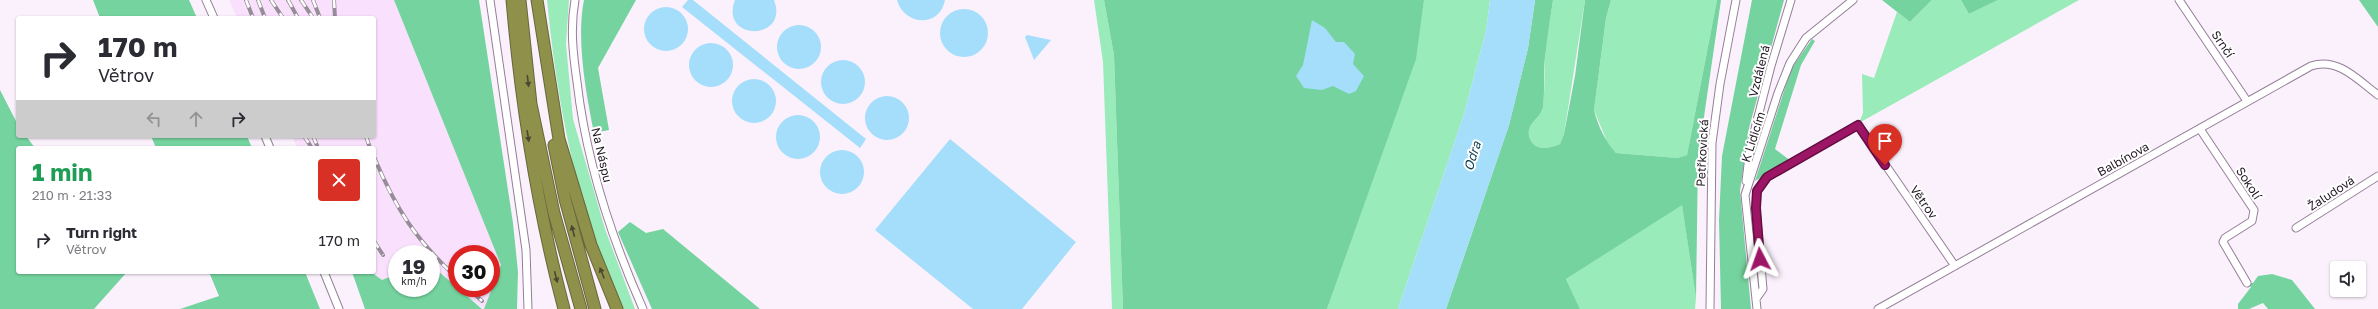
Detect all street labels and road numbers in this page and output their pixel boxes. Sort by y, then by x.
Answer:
street label: Srnčí [2209,28,2238,61]
street label: Vzdálená [1745,44,1773,98]
street label: K Lidicím [1738,110,1768,164]
street label: Petřkovická [1693,119,1711,187]
street label: Na Náspu [588,126,616,184]
street label: Balbínova [2095,139,2151,179]
street label: Sokolí [2233,164,2265,203]
street label: Žaludová [2305,172,2357,214]
street label: Větrov [1907,182,1941,222]

